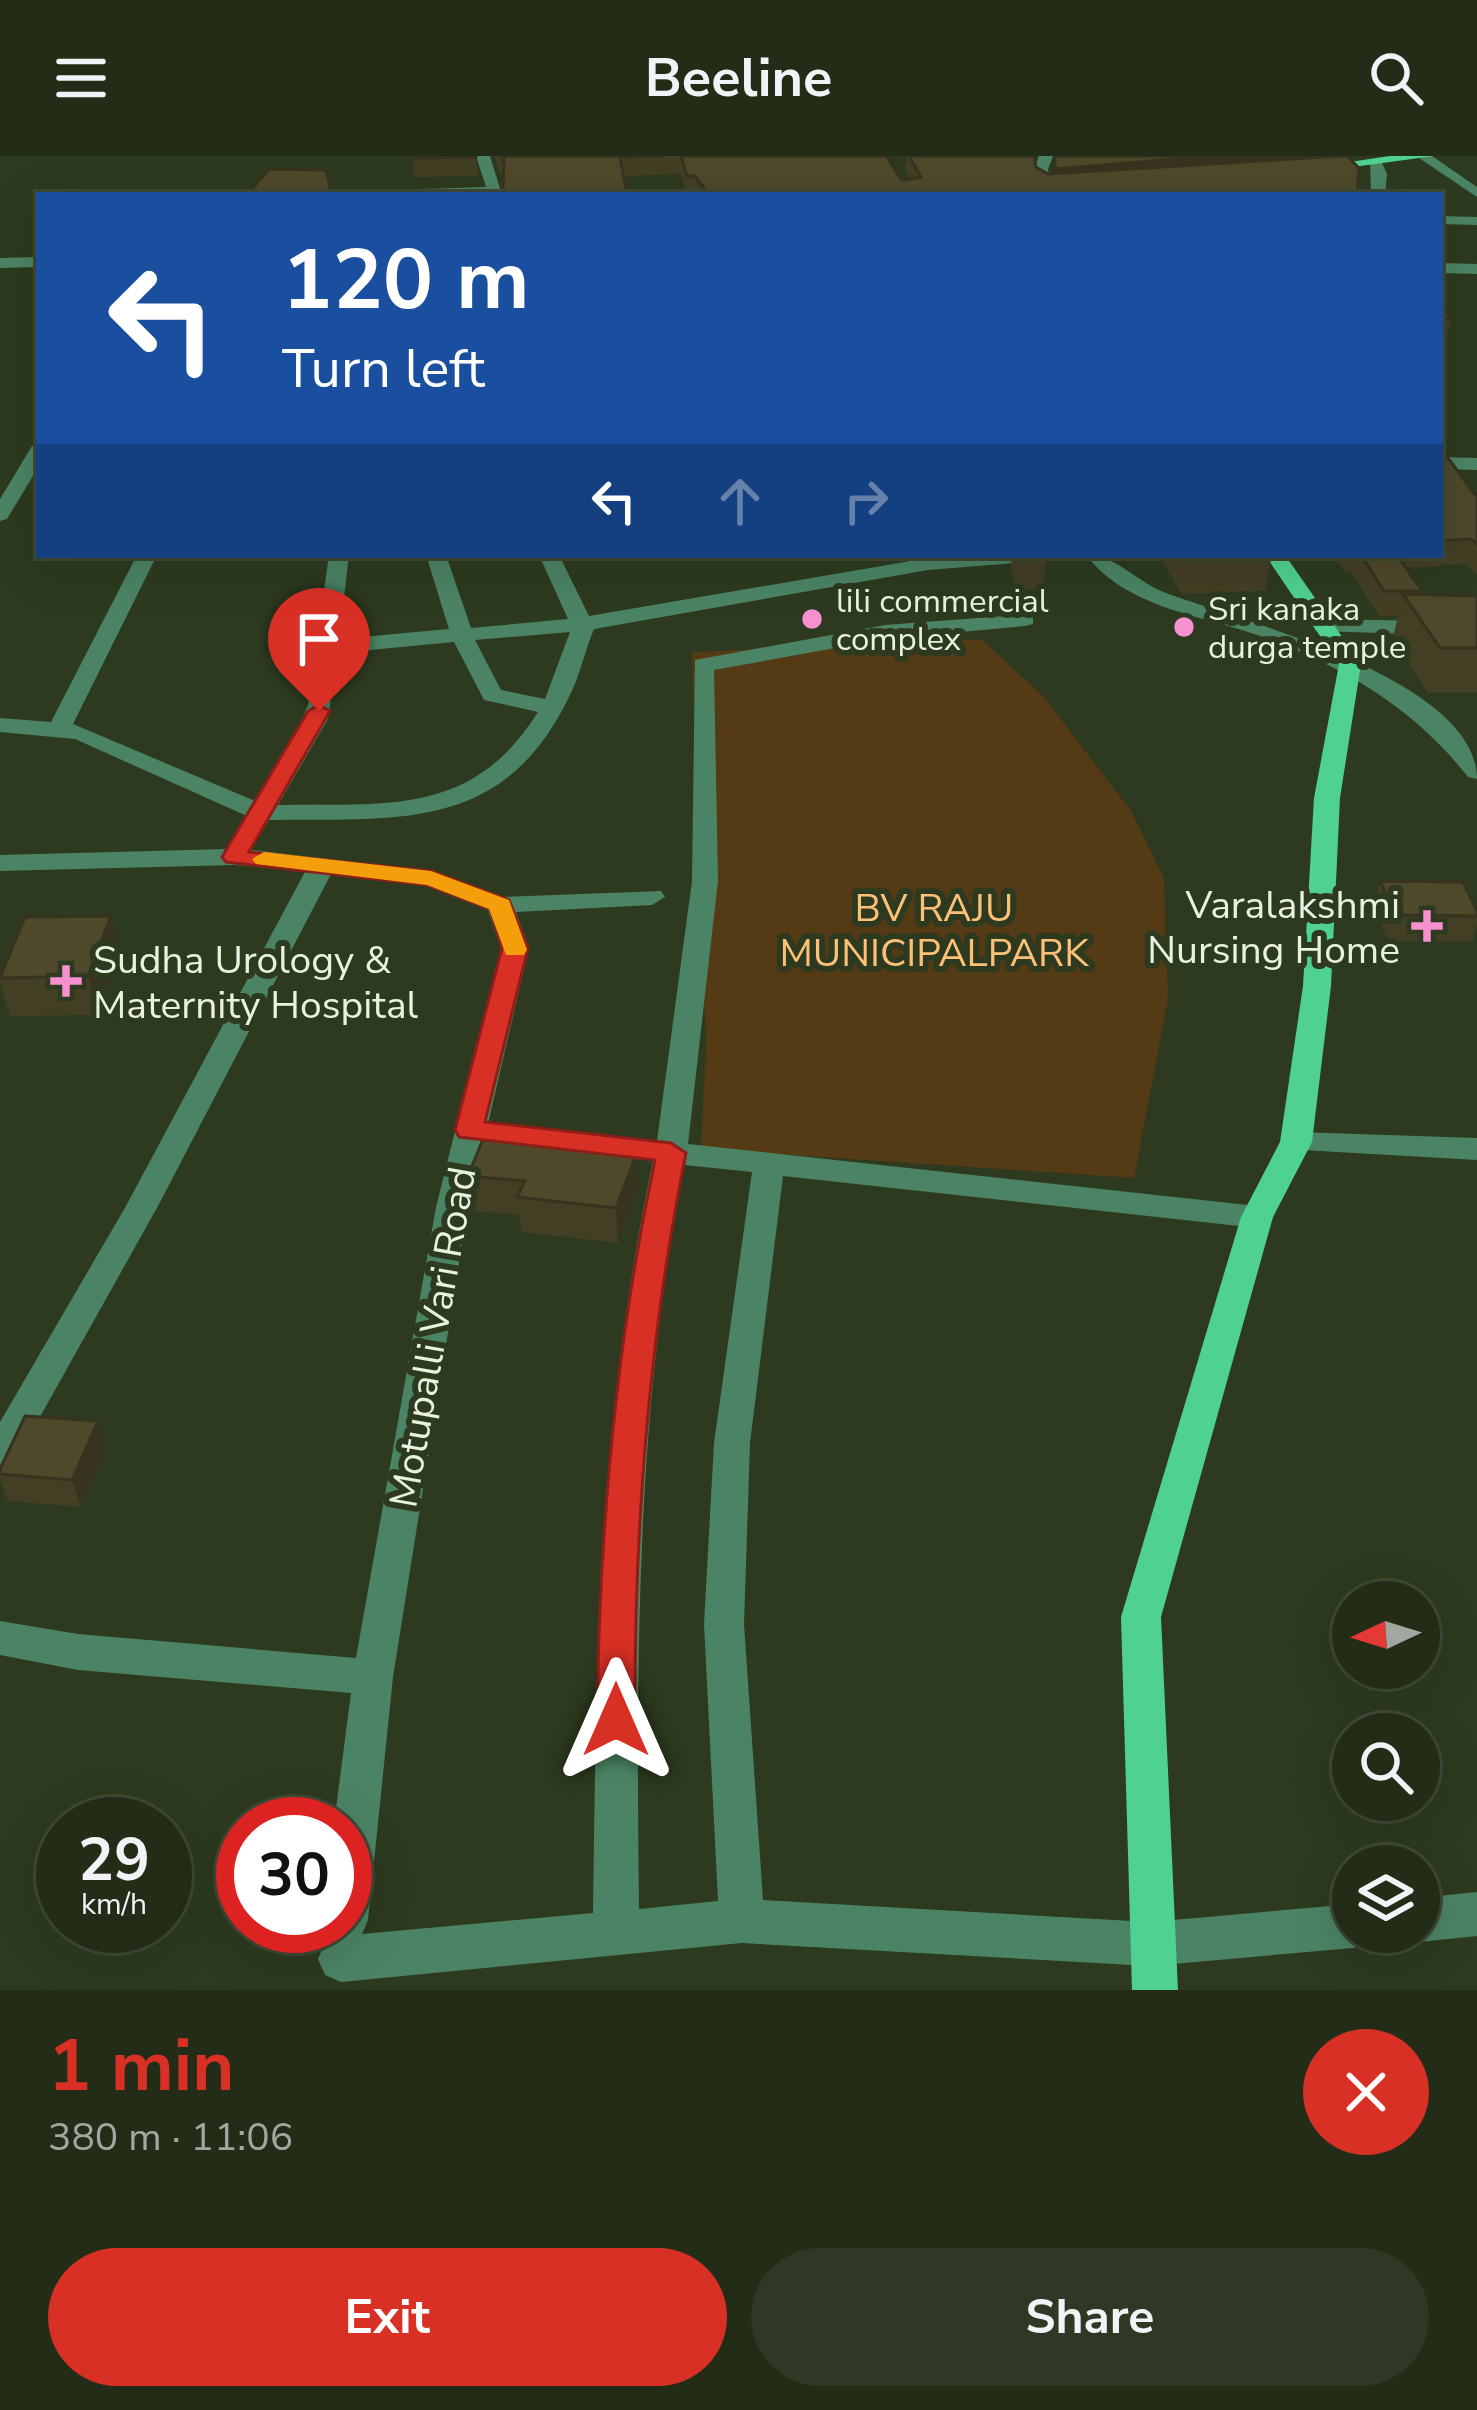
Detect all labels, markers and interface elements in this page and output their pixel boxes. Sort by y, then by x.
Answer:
text: Beeline [645,41,832,115]
icon: menu [48,45,114,111]
icon: search [1363,45,1429,111]
text: 120 m [282,223,530,338]
icon: left [84,240,240,396]
text: Turn left [282,332,485,406]
icon: left [581,468,647,534]
icon: ahead [707,468,773,534]
icon: right [833,468,899,534]
place label: lili commercial complex [836,579,1049,662]
place label: Sri kanaka durga temple [1208,587,1406,670]
pin [268,588,370,711]
icon: arrive [286,606,352,672]
marker: lili commercial complex [799,606,825,632]
marker: Sri kanaka durga temple [1171,614,1197,640]
place label: Varalakshmi Nursing Home [1147,879,1400,977]
park label: BV RAJU MUNICIPALPARK [779,882,1089,980]
marker: Varalakshmi Nursing Home [1411,910,1443,942]
place label: Sudha Urology & Maternity Hospital [93,934,419,1032]
marker: Sudha Urology & Maternity Hospital [50,965,82,997]
street label: Motupalli Vari Road [377,1163,490,1512]
north arrow [1332,1581,1440,1689]
map controls [1332,1581,1440,1953]
position arrow [553,1657,679,1783]
button: search [1332,1713,1440,1821]
speed limit sign: 30 [216,1797,372,1953]
text: 29 [78,1819,150,1901]
button: layers [1332,1845,1440,1953]
text: km/h [81,1884,147,1925]
text: 1 min [48,2017,234,2115]
button: close [1303,2029,1429,2155]
text: 380 m · 11:06 [48,2111,293,2164]
button: Exit [48,2248,727,2386]
button: Share [751,2248,1429,2386]

